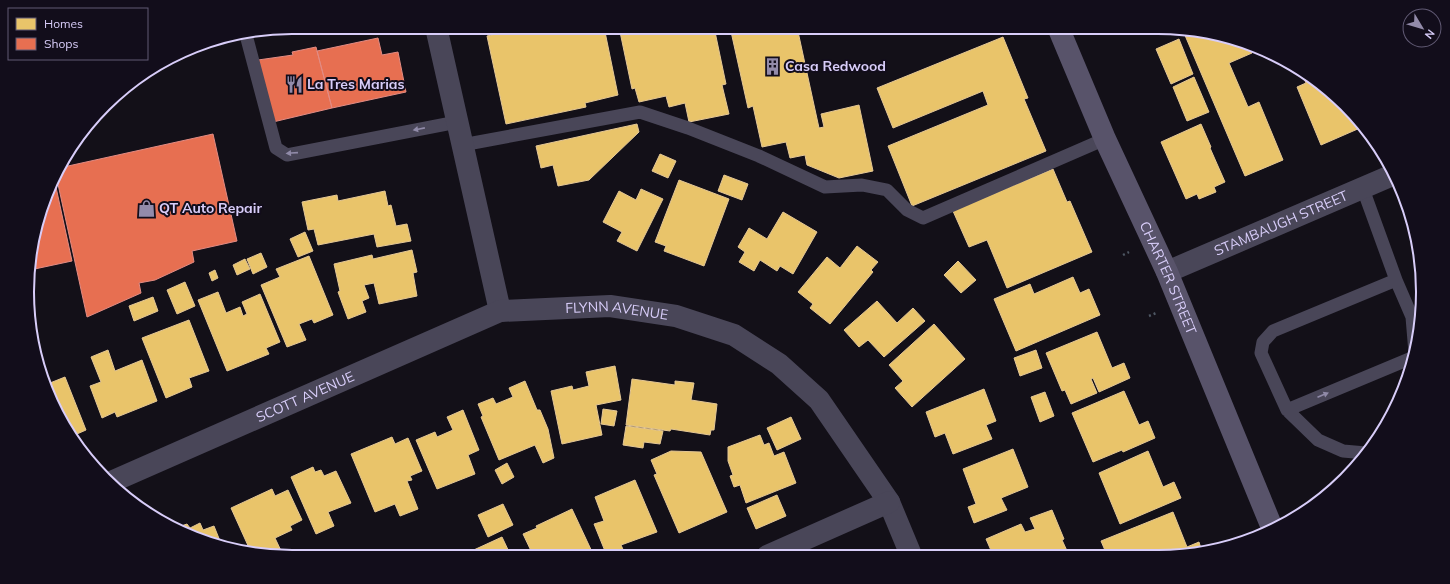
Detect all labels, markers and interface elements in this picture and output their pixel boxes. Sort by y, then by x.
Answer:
legend [8,8,148,60]
north arrow [1402,8,1442,48]
text: Homes [44,16,83,31]
text: N [1422,27,1438,42]
text: Shops [44,36,79,51]
building icon: Casa Redwood [762,56,782,76]
place label: Casa Redwood [785,57,886,75]
restaurant icon: La Tres Marias [284,74,304,94]
place label: La Tres Marias [307,75,405,93]
one-way arrow [413,126,425,132]
one-way arrow [285,150,298,157]
street label: STAMBAUGH STREET [1211,186,1351,260]
shop icon: QT Auto Repair [136,198,156,218]
place label: QT Auto Repair [159,199,262,217]
street label: CHARTER STREET [1136,218,1201,337]
street label: FLYNN AVENUE [565,297,669,324]
street label: SCOTT AVENUE [253,367,357,426]
one-way arrow [1317,392,1328,398]

